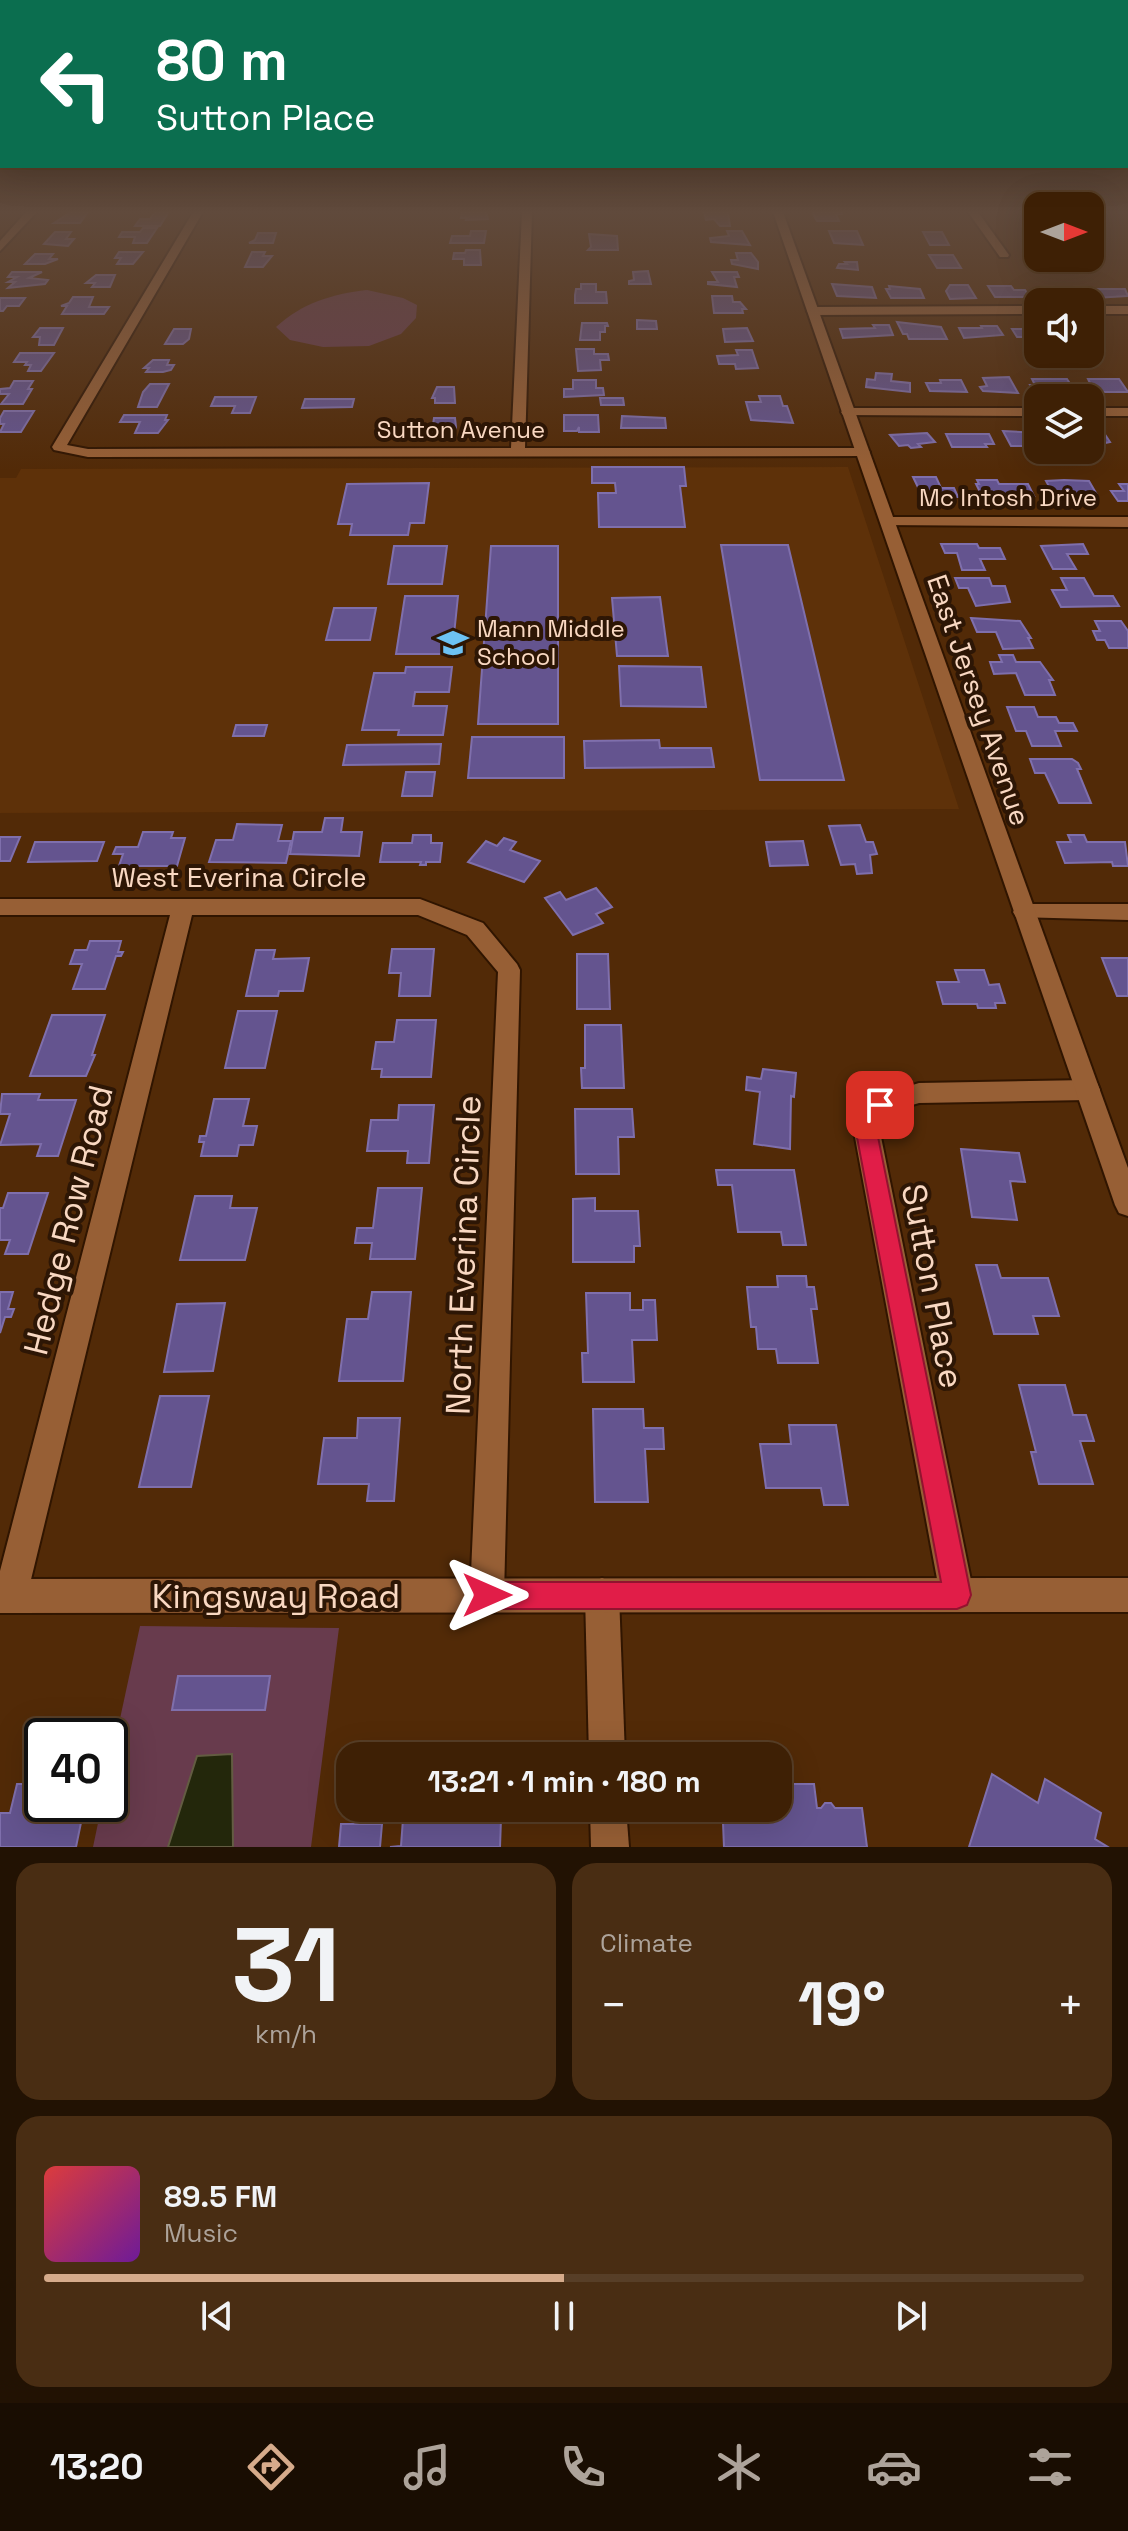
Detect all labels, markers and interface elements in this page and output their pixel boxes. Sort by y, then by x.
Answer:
text: 80 m [156,25,288,96]
icon: left [24,32,128,136]
text: Sutton Place [156,95,375,141]
north arrow [1024,192,1104,272]
map controls [1024,192,1104,464]
button: sound [1024,288,1104,368]
button: layers [1024,384,1104,464]
street label: Sutton Avenue [377,414,545,445]
street label: Mc Intosh Drive [919,482,1097,513]
street label: East Jersey Avenue [919,570,1039,830]
place label: Mann Middle School [477,613,625,672]
school or university icon: Mann Middle School [436,626,470,660]
street label: West Everina Circle [111,859,367,895]
pin [846,1071,914,1139]
street label: Hedge Row Road [14,1081,123,1360]
icon: arrive [858,1083,902,1127]
street label: North Everina Circle [436,1094,491,1416]
street label: Sutton Place [892,1180,973,1392]
position arrow [445,1553,529,1637]
street label: Kingsway Road [152,1575,400,1618]
speed limit sign: 40 [24,1718,128,1822]
text: 13:21 · 1 min · 180 m [427,1762,701,1801]
text: 31 [232,1899,340,2031]
text: Climate [600,1926,693,1960]
text: 19° [798,1966,886,2043]
text: − [600,1977,627,2033]
text: + [1057,1977,1084,2033]
text: km/h [255,2017,317,2051]
text: 89.5 FM [164,2177,277,2216]
text: Music [164,2216,238,2250]
icon: previous [195,2294,239,2338]
icon: pause [542,2294,586,2338]
icon: next [889,2294,933,2338]
icon: directions [243,2439,299,2495]
icon: music [399,2439,455,2495]
icon: phone [555,2439,611,2495]
icon: climate [711,2439,767,2495]
icon: car [866,2439,922,2495]
icon: filters [1022,2439,1078,2495]
text: 13:20 [50,2444,143,2490]

